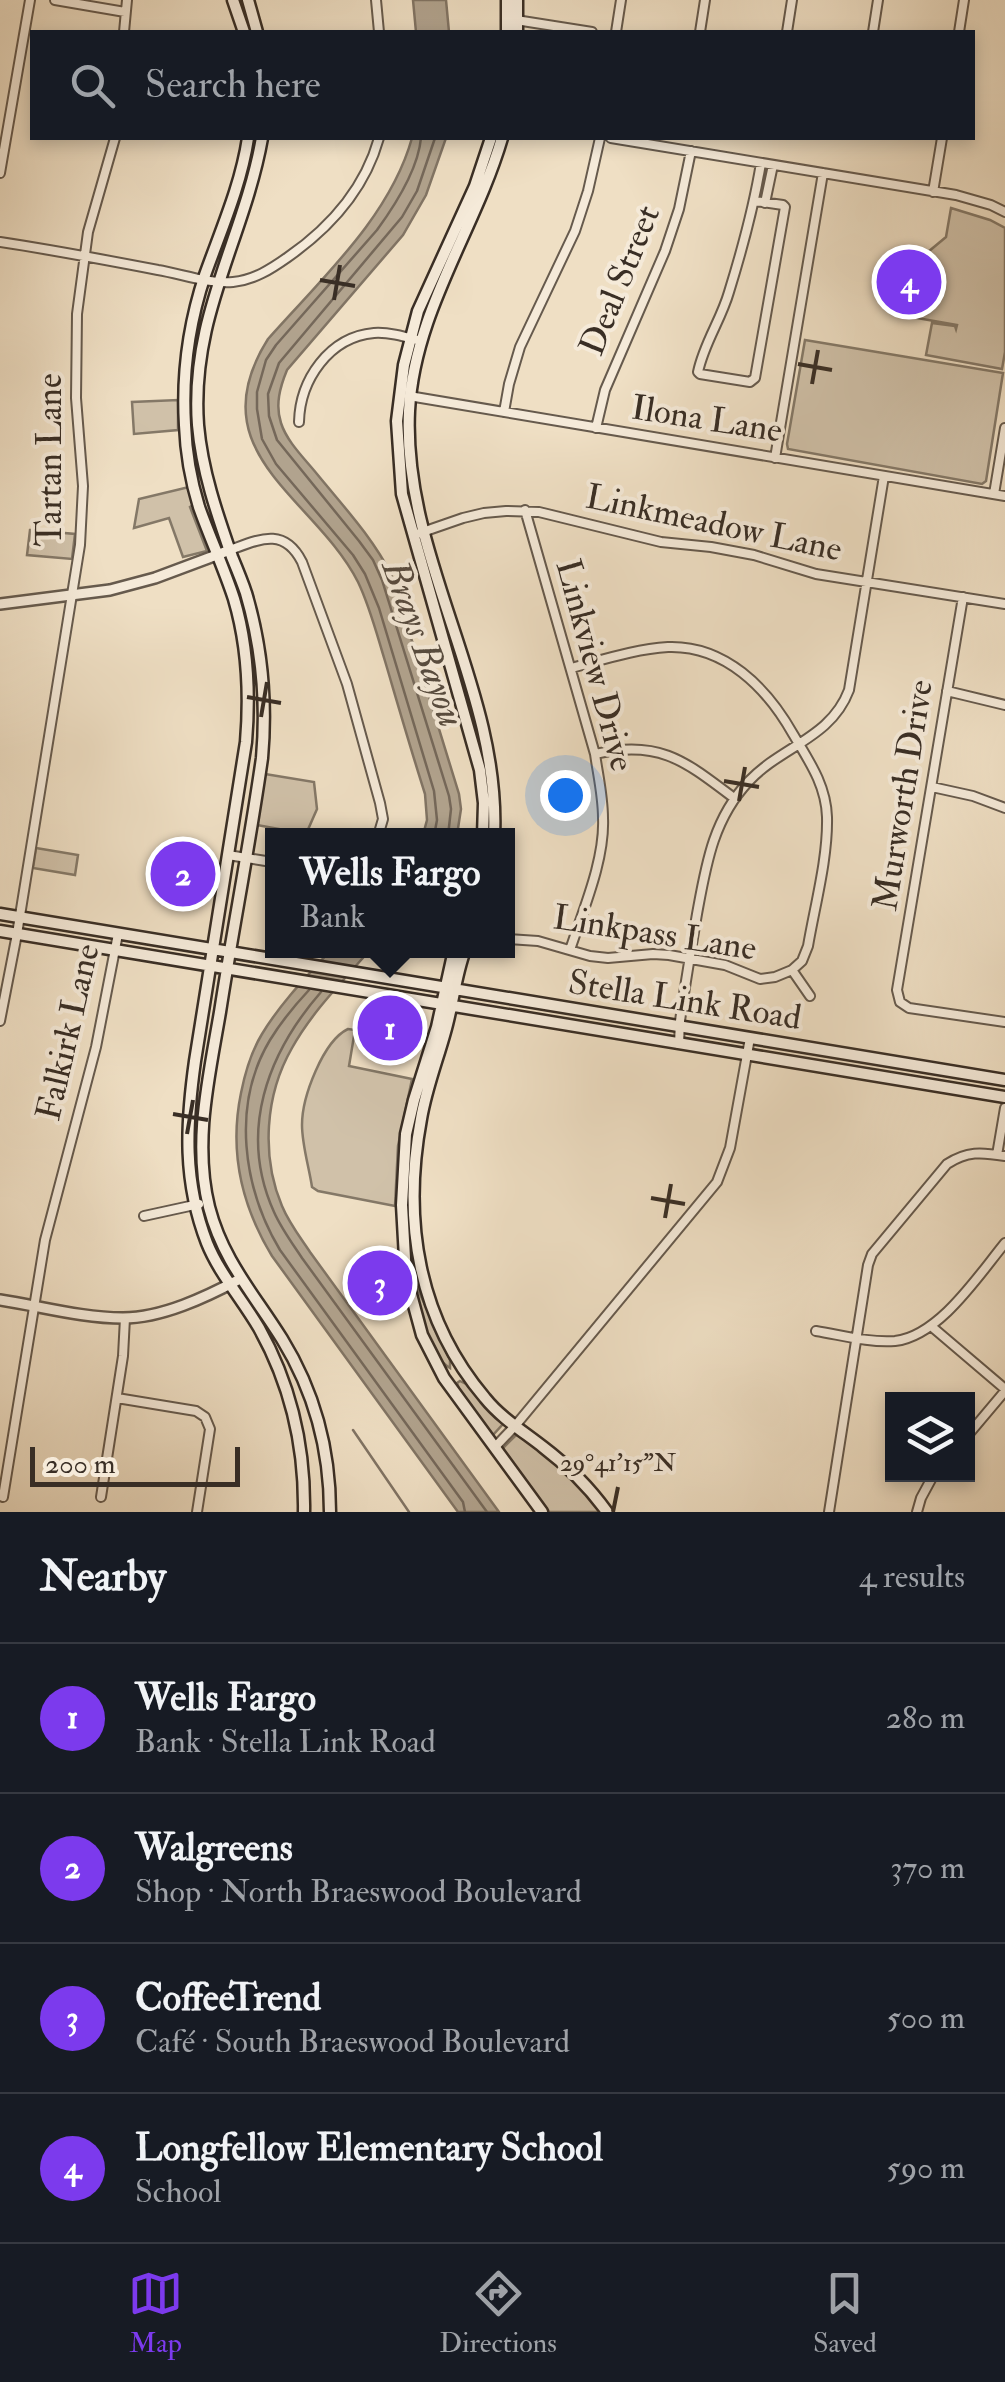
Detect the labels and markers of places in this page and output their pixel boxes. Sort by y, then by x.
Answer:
pin: 4 [876,244,942,320]
pin: 2 [150,836,216,912]
pin: 1 [358,990,422,1066]
pin: 3 [348,1246,412,1320]

